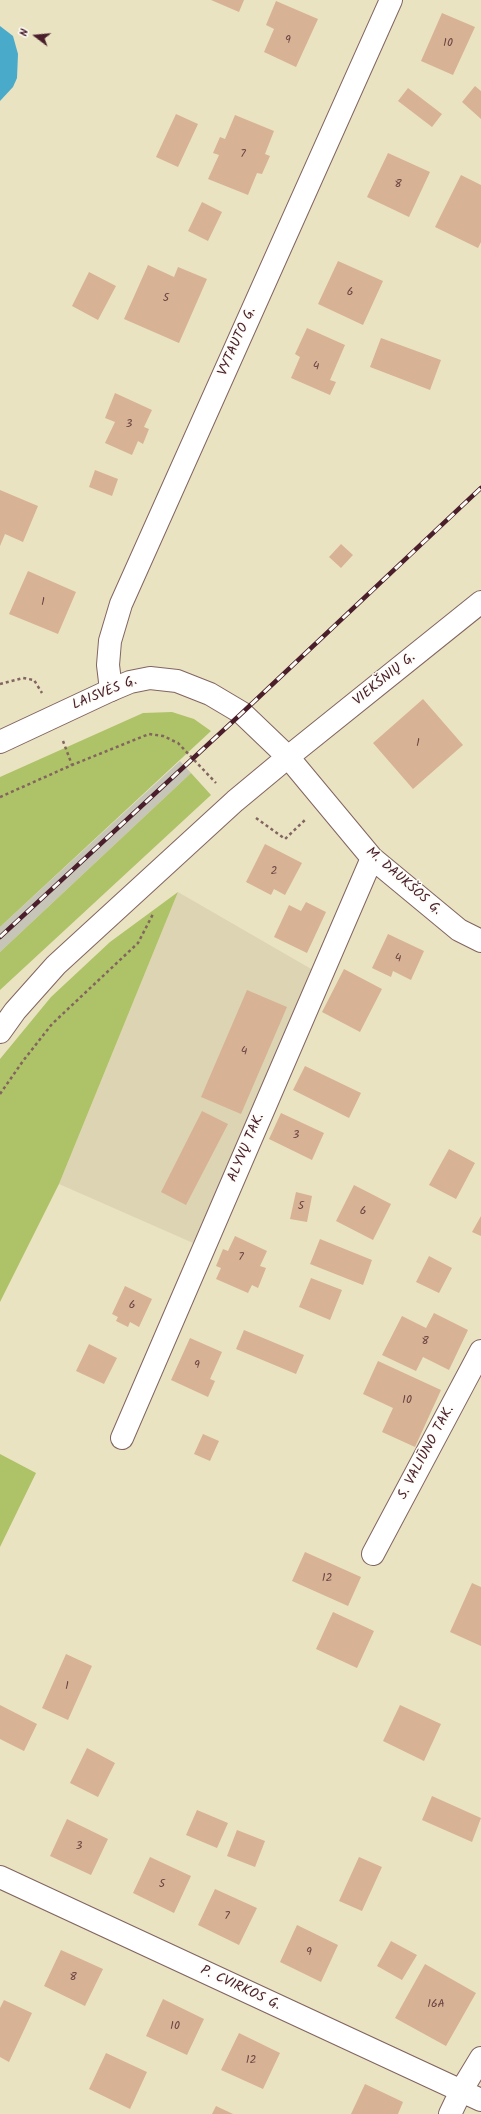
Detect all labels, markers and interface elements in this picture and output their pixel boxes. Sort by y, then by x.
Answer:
north arrow [16,16,56,56]
text: N [15,27,34,39]
house number: 9 [285,34,291,48]
house number: 10 [443,37,453,51]
house number: 7 [240,148,246,162]
house number: 8 [394,178,402,192]
house number: 6 [347,286,353,300]
house number: 5 [163,292,169,306]
street label: VYTAUTO G. [215,305,261,379]
house number: 4 [313,360,319,374]
house number: 3 [126,418,132,432]
house number: 1 [41,596,45,610]
street label: VIEKŠNIŲ G. [351,650,419,710]
street label: LAISVĖS G. [70,673,140,715]
house number: 1 [416,737,420,751]
street label: M. DAUKŠOS G. [362,844,444,920]
house number: 2 [271,865,277,879]
house number: 4 [395,952,401,966]
house number: 4 [241,1045,247,1059]
street label: ALYVŲ TAK. [225,1111,269,1185]
house number: 3 [293,1129,299,1143]
house number: 5 [298,1200,304,1214]
house number: 6 [360,1205,366,1219]
house number: 7 [238,1251,244,1265]
house number: 6 [129,1299,135,1313]
house number: 8 [421,1335,429,1349]
house number: 9 [194,1359,200,1373]
house number: 10 [402,1394,412,1408]
street label: S. VALIŪNO TAK. [395,1403,459,1503]
house number: 12 [322,1572,332,1586]
house number: 1 [65,1680,69,1694]
house number: 3 [76,1840,82,1854]
house number: 5 [159,1878,165,1892]
house number: 7 [224,1910,230,1924]
house number: 9 [306,1946,312,1960]
street label: P. CVIRKOS G. [197,1963,283,2015]
house number: 8 [69,1971,77,1985]
house number: 16A [427,1998,445,2012]
house number: 10 [170,2020,180,2034]
house number: 12 [246,2054,256,2068]

